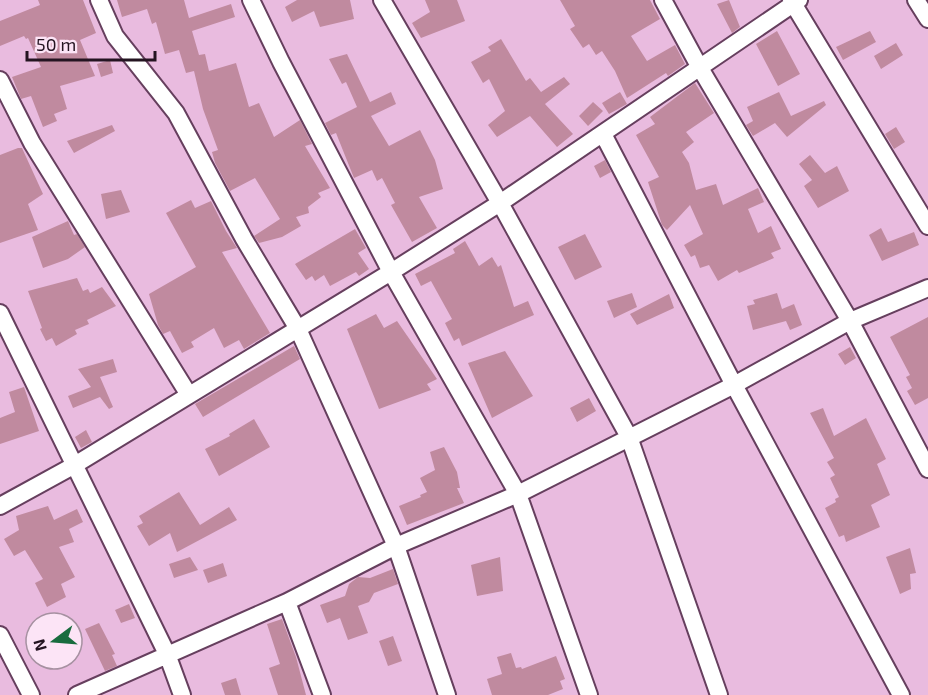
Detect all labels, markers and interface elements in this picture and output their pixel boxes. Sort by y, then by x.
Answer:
scale bar [27,24,154,62]
text: 50 m [36,33,76,55]
north arrow [24,611,84,671]
text: N [28,637,50,653]

